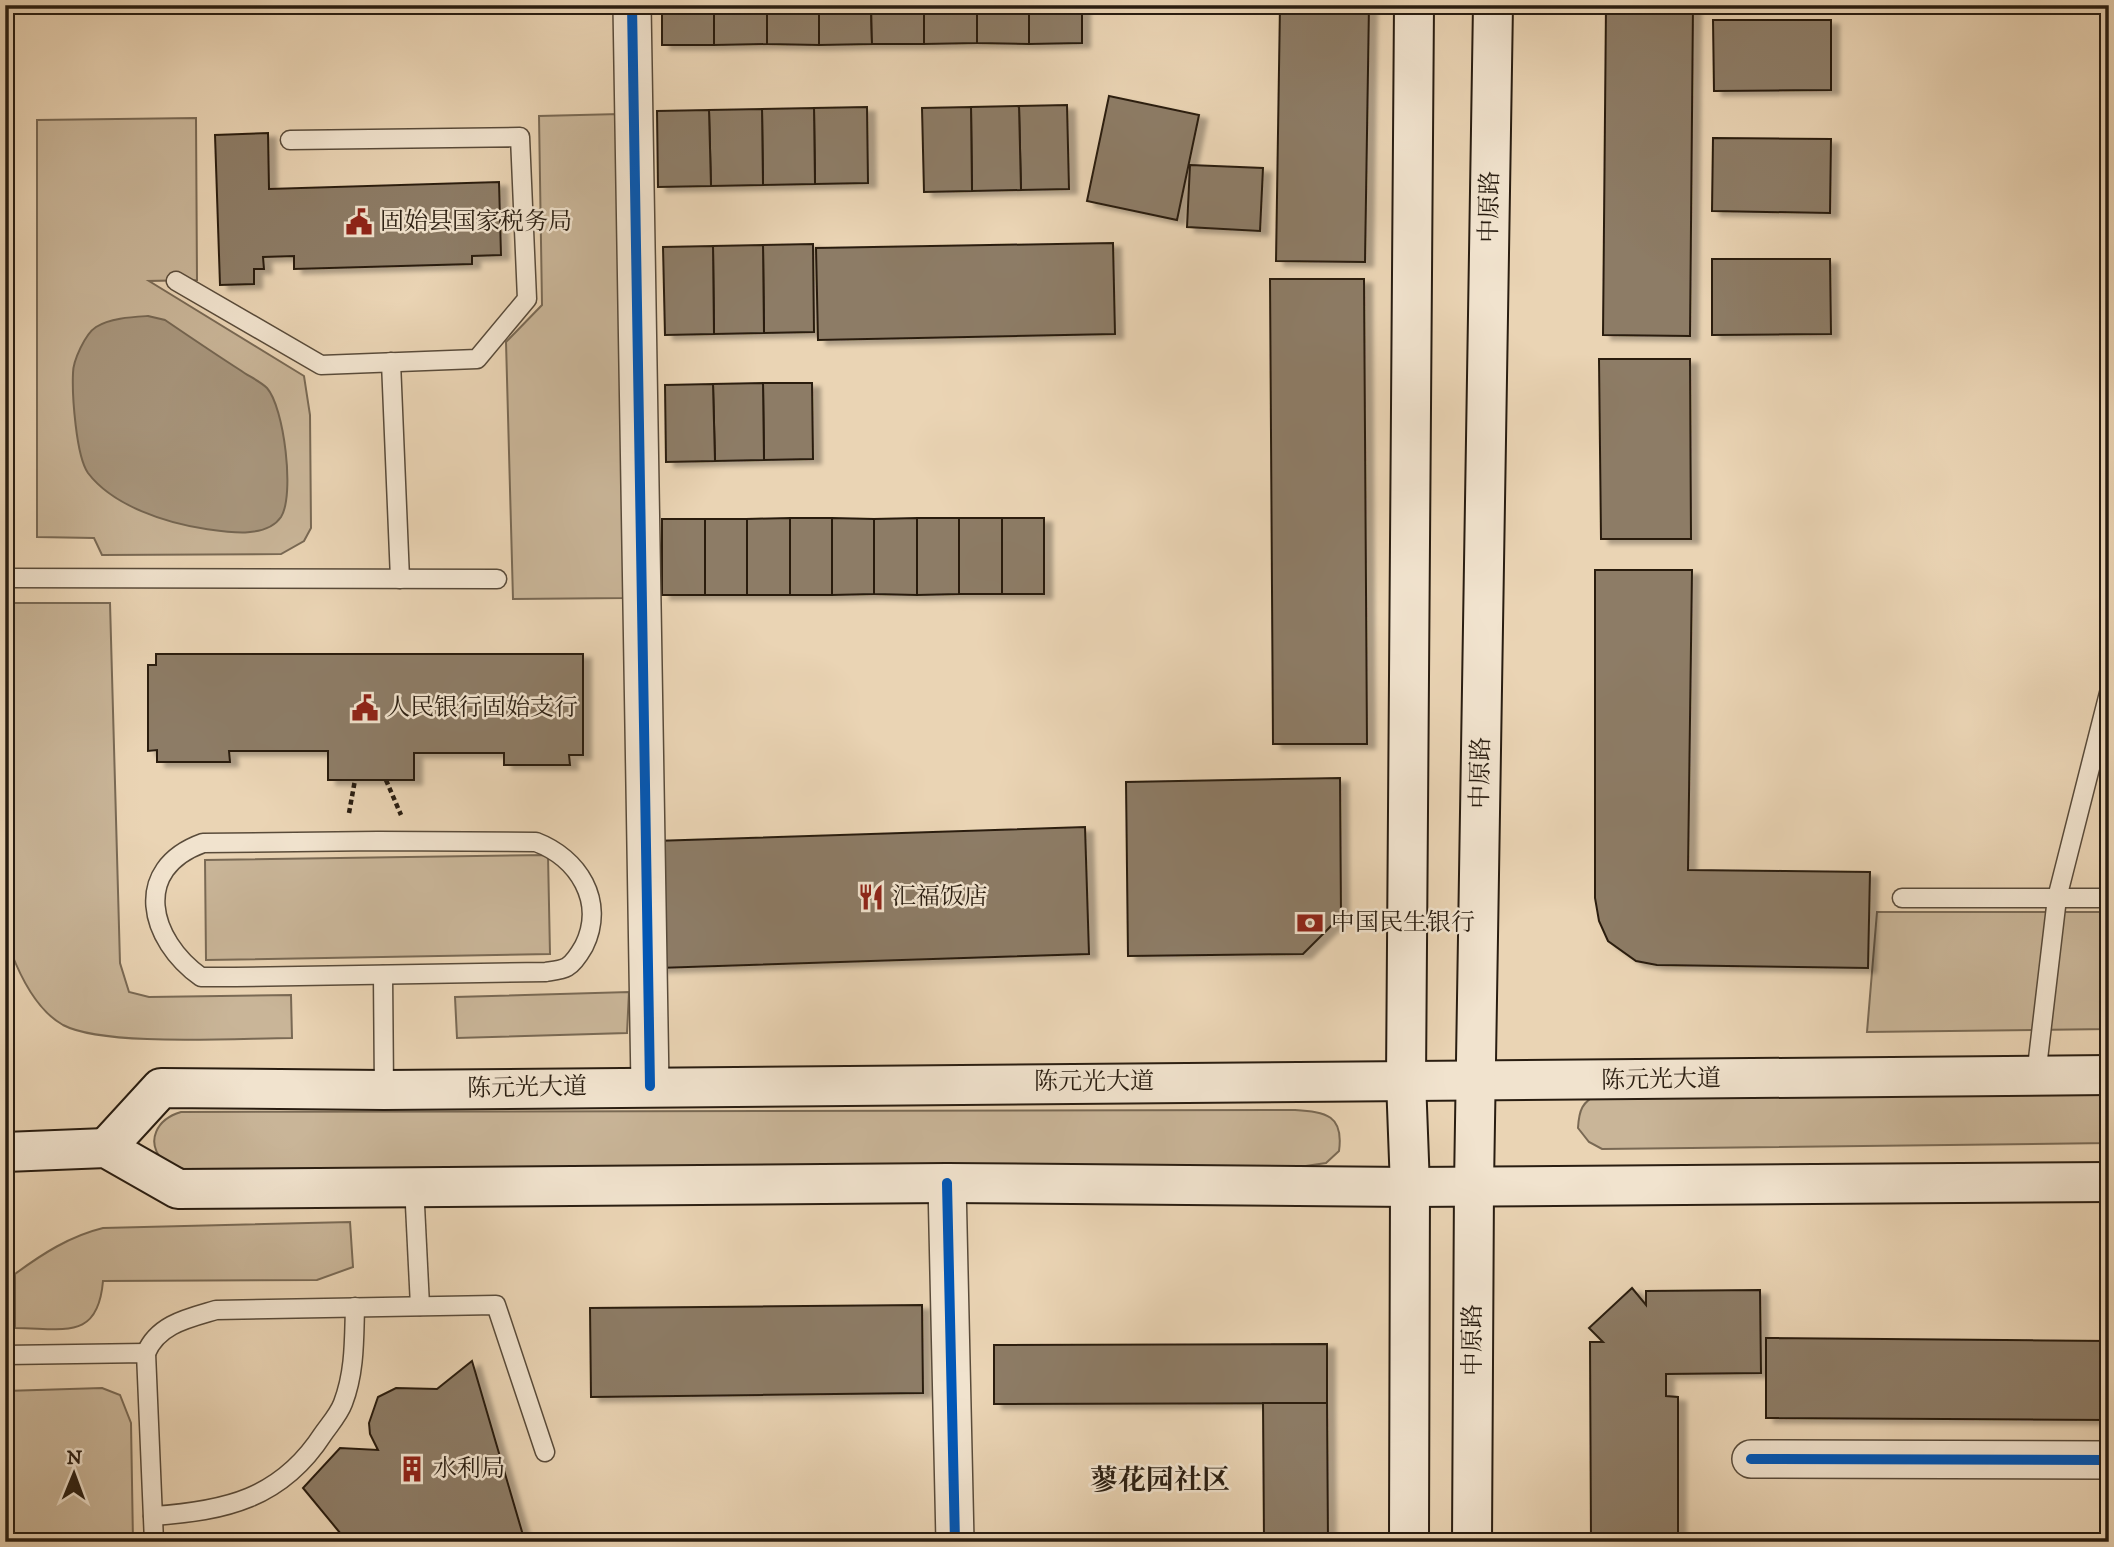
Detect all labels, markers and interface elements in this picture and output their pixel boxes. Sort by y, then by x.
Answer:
street label: 中原路 [1474,171,1506,243]
public building icon: 固始县国家税务局 [344,207,374,237]
place label: 固始县国家税务局 [380,207,572,237]
public building icon: 人民银行固始支行 [350,693,380,723]
place label: 人民银行固始支行 [386,693,578,723]
street label: 中原路 [1465,737,1497,809]
restaurant icon: 汇福饭店 [856,882,886,912]
place label: 汇福饭店 [892,882,988,912]
bank icon: 中国民生银行 [1295,908,1325,938]
place label: 中国民生银行 [1331,908,1475,938]
street label: 陈元光大道 [1601,1064,1721,1096]
street label: 陈元光大道 [1034,1067,1154,1097]
street label: 陈元光大道 [467,1072,587,1104]
street label: 中原路 [1458,1304,1488,1376]
north arrow [38,1438,108,1508]
text: N [66,1447,83,1470]
building icon: 水利局 [397,1454,427,1484]
place label: 水利局 [433,1454,505,1484]
district label: 蓼花园社区 [1090,1463,1230,1498]

